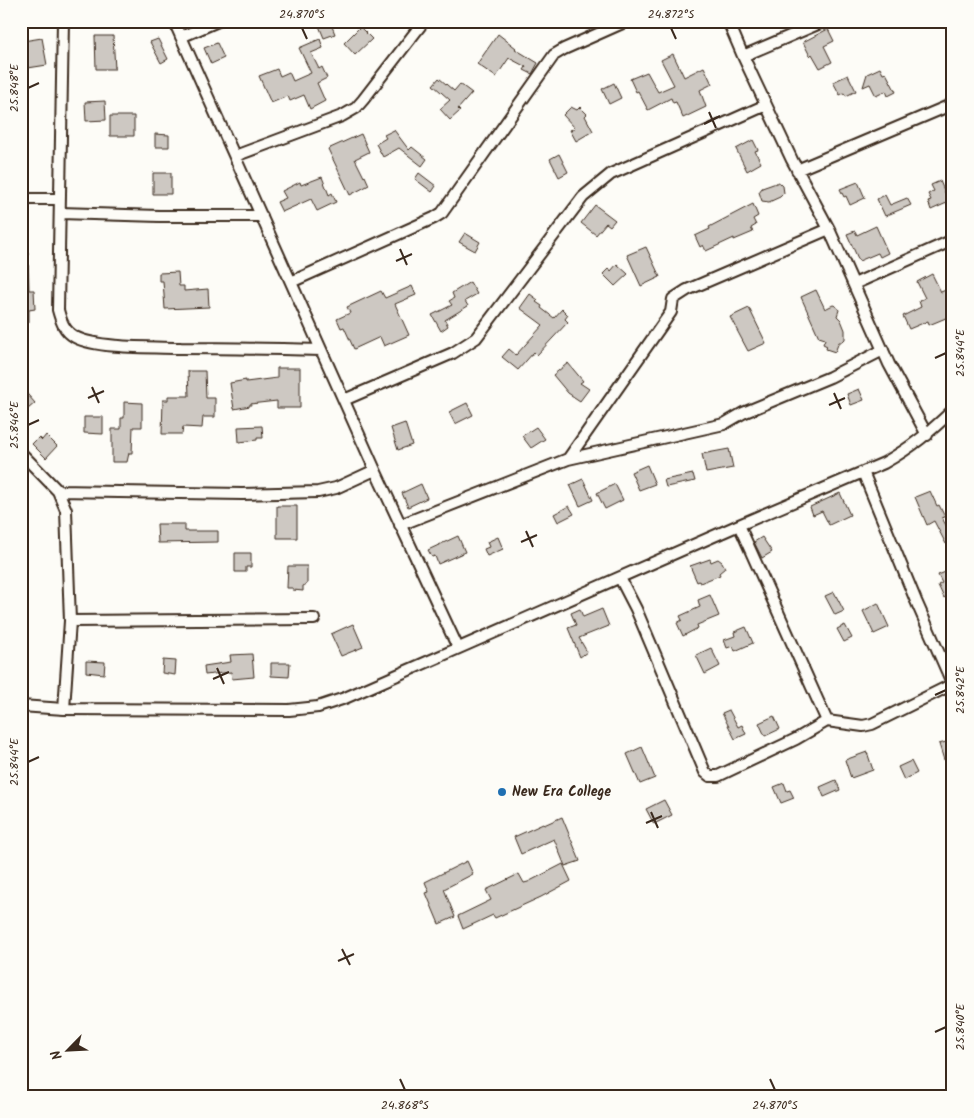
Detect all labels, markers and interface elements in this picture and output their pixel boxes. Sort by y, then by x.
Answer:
text: 24.870°S [279,5,325,24]
text: 24.872°S [648,5,695,24]
text: 25.848°E [5,63,24,112]
text: 25.844°E [951,328,970,377]
text: 25.846°E [5,400,24,449]
text: 25.842°E [951,665,970,714]
text: 25.844°E [5,737,24,786]
place label: New Era College [512,781,611,803]
marker: New Era College [496,786,508,798]
text: 25.840°E [951,1002,970,1051]
north arrow [42,1026,92,1076]
text: N [45,1046,69,1063]
text: 24.868°S [381,1096,430,1115]
text: 24.870°S [752,1096,798,1115]

